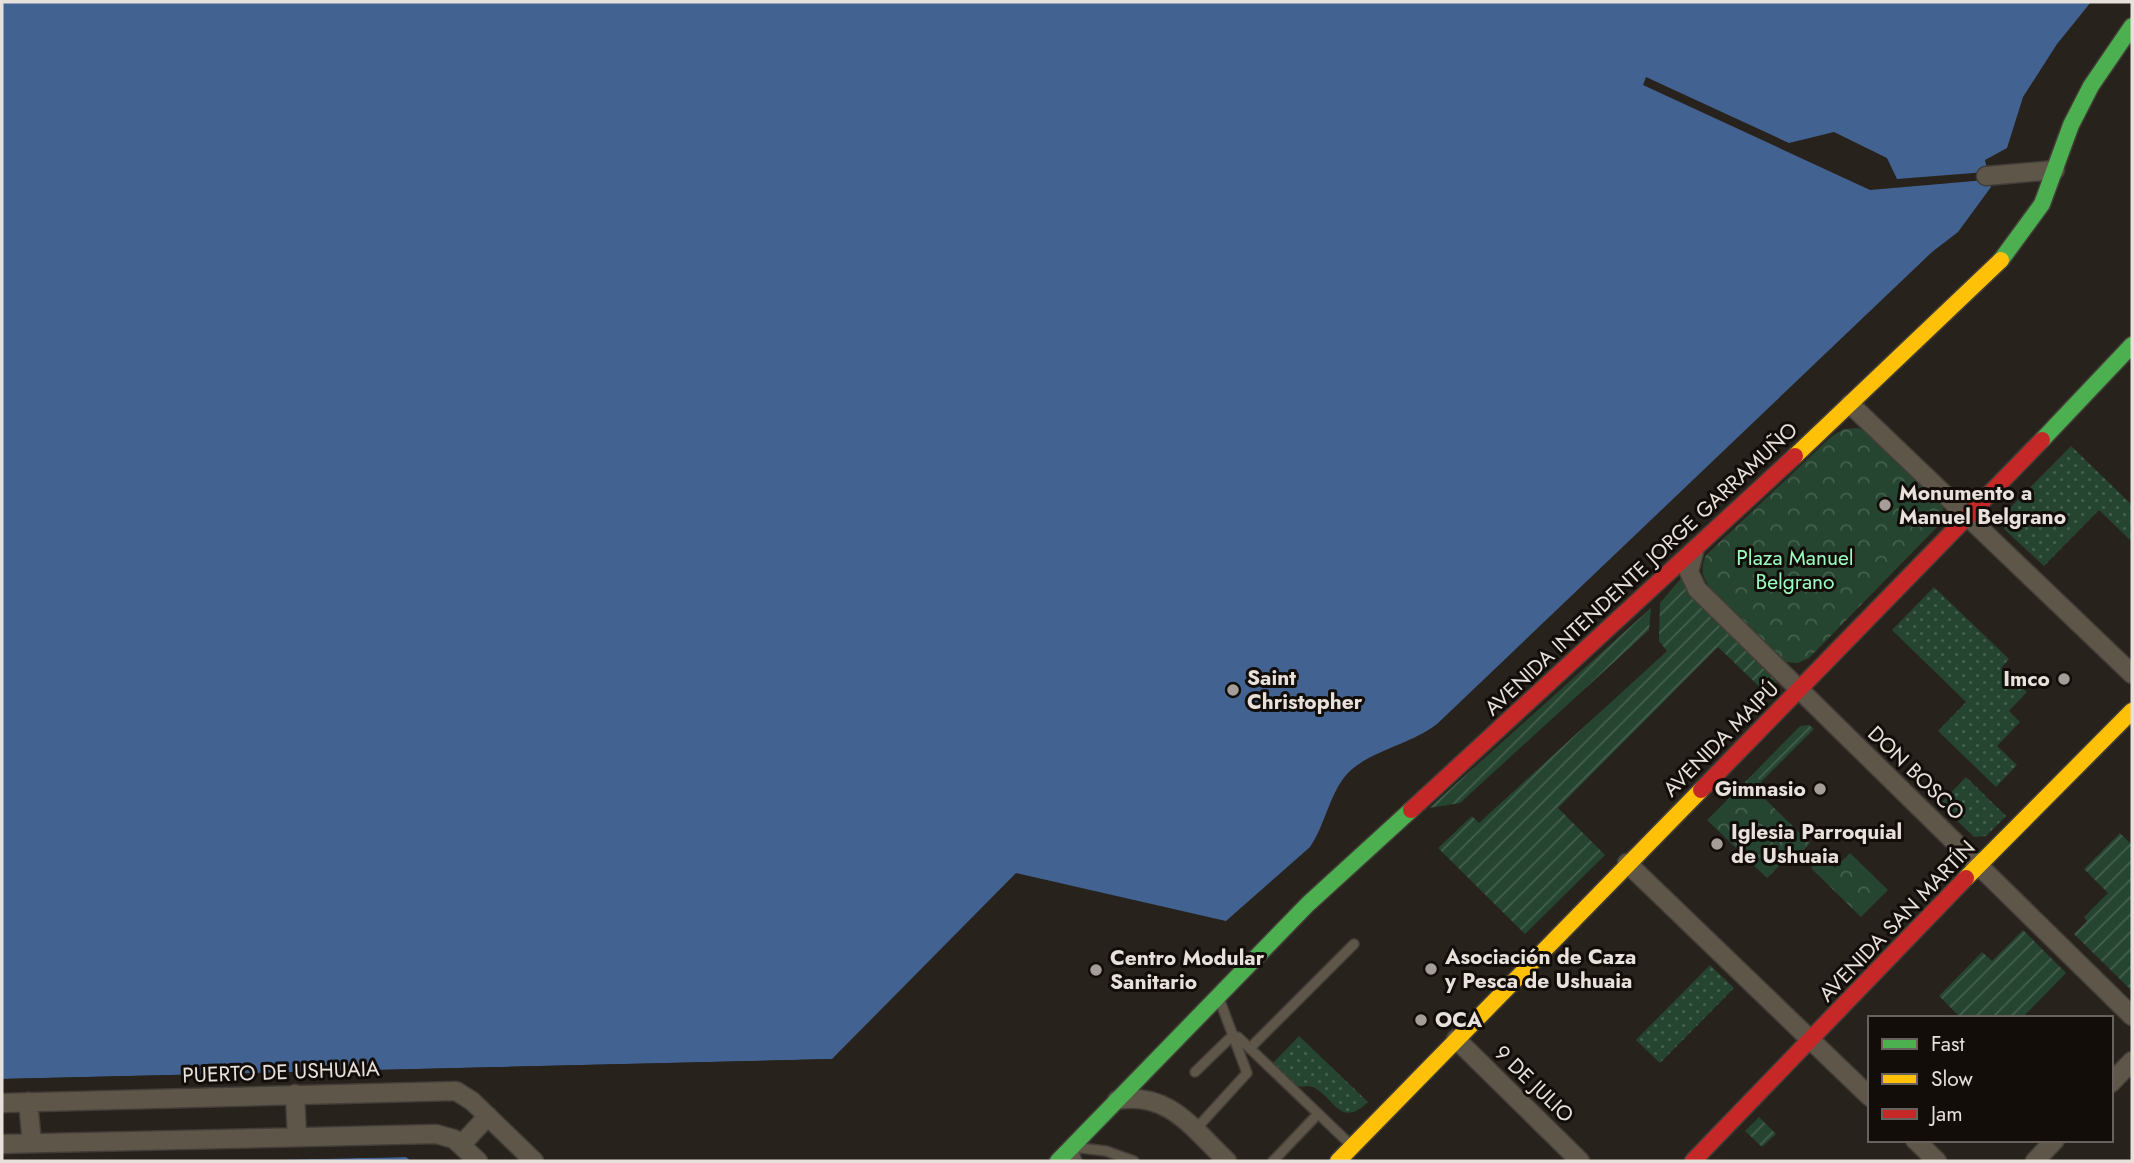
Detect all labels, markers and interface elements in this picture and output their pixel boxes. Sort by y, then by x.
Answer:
street label: AVENIDA INTENDENTE JORGE GARRAMUÑO [1478,415,1804,723]
place label: Monumento a Manuel Belgrano [1899,478,2066,532]
marker: Monumento a Manuel Belgrano [1877,497,1893,513]
park label: Plaza Manuel Belgrano [1736,543,1854,597]
place label: Saint Christopher [1247,663,1363,717]
place label: Imco [2003,664,2050,694]
marker: Imco [2056,671,2072,687]
street label: AVENIDA MAIPÚ [1656,674,1786,804]
marker: Saint Christopher [1225,682,1241,698]
street label: DON BOSCO [1861,719,1971,827]
place label: Gimnasio [1715,774,1806,804]
marker: Gimnasio [1812,781,1828,797]
place label: Iglesia Parroquial de Ushuaia [1731,817,1902,871]
street label: AVENIDA SAN MARTÍN [1812,834,1982,1008]
marker: Iglesia Parroquial de Ushuaia [1709,836,1725,852]
place label: Asociación de Caza y Pesca de Ushuaia [1444,942,1636,996]
place label: Centro Modular Sanitario [1110,943,1265,997]
marker: Asociación de Caza y Pesca de Ushuaia [1423,961,1439,977]
marker: Centro Modular Sanitario [1088,962,1104,978]
place label: OCA [1435,1005,1483,1035]
marker: OCA [1413,1012,1429,1028]
legend [1868,1016,2113,1142]
text: Fast [1931,1029,1964,1059]
street label: 9 DE JULIO [1488,1039,1580,1129]
street label: PUERTO DE USHUAIA [182,1054,380,1090]
text: Slow [1931,1064,1973,1094]
text: Jam [1928,1099,1963,1129]

